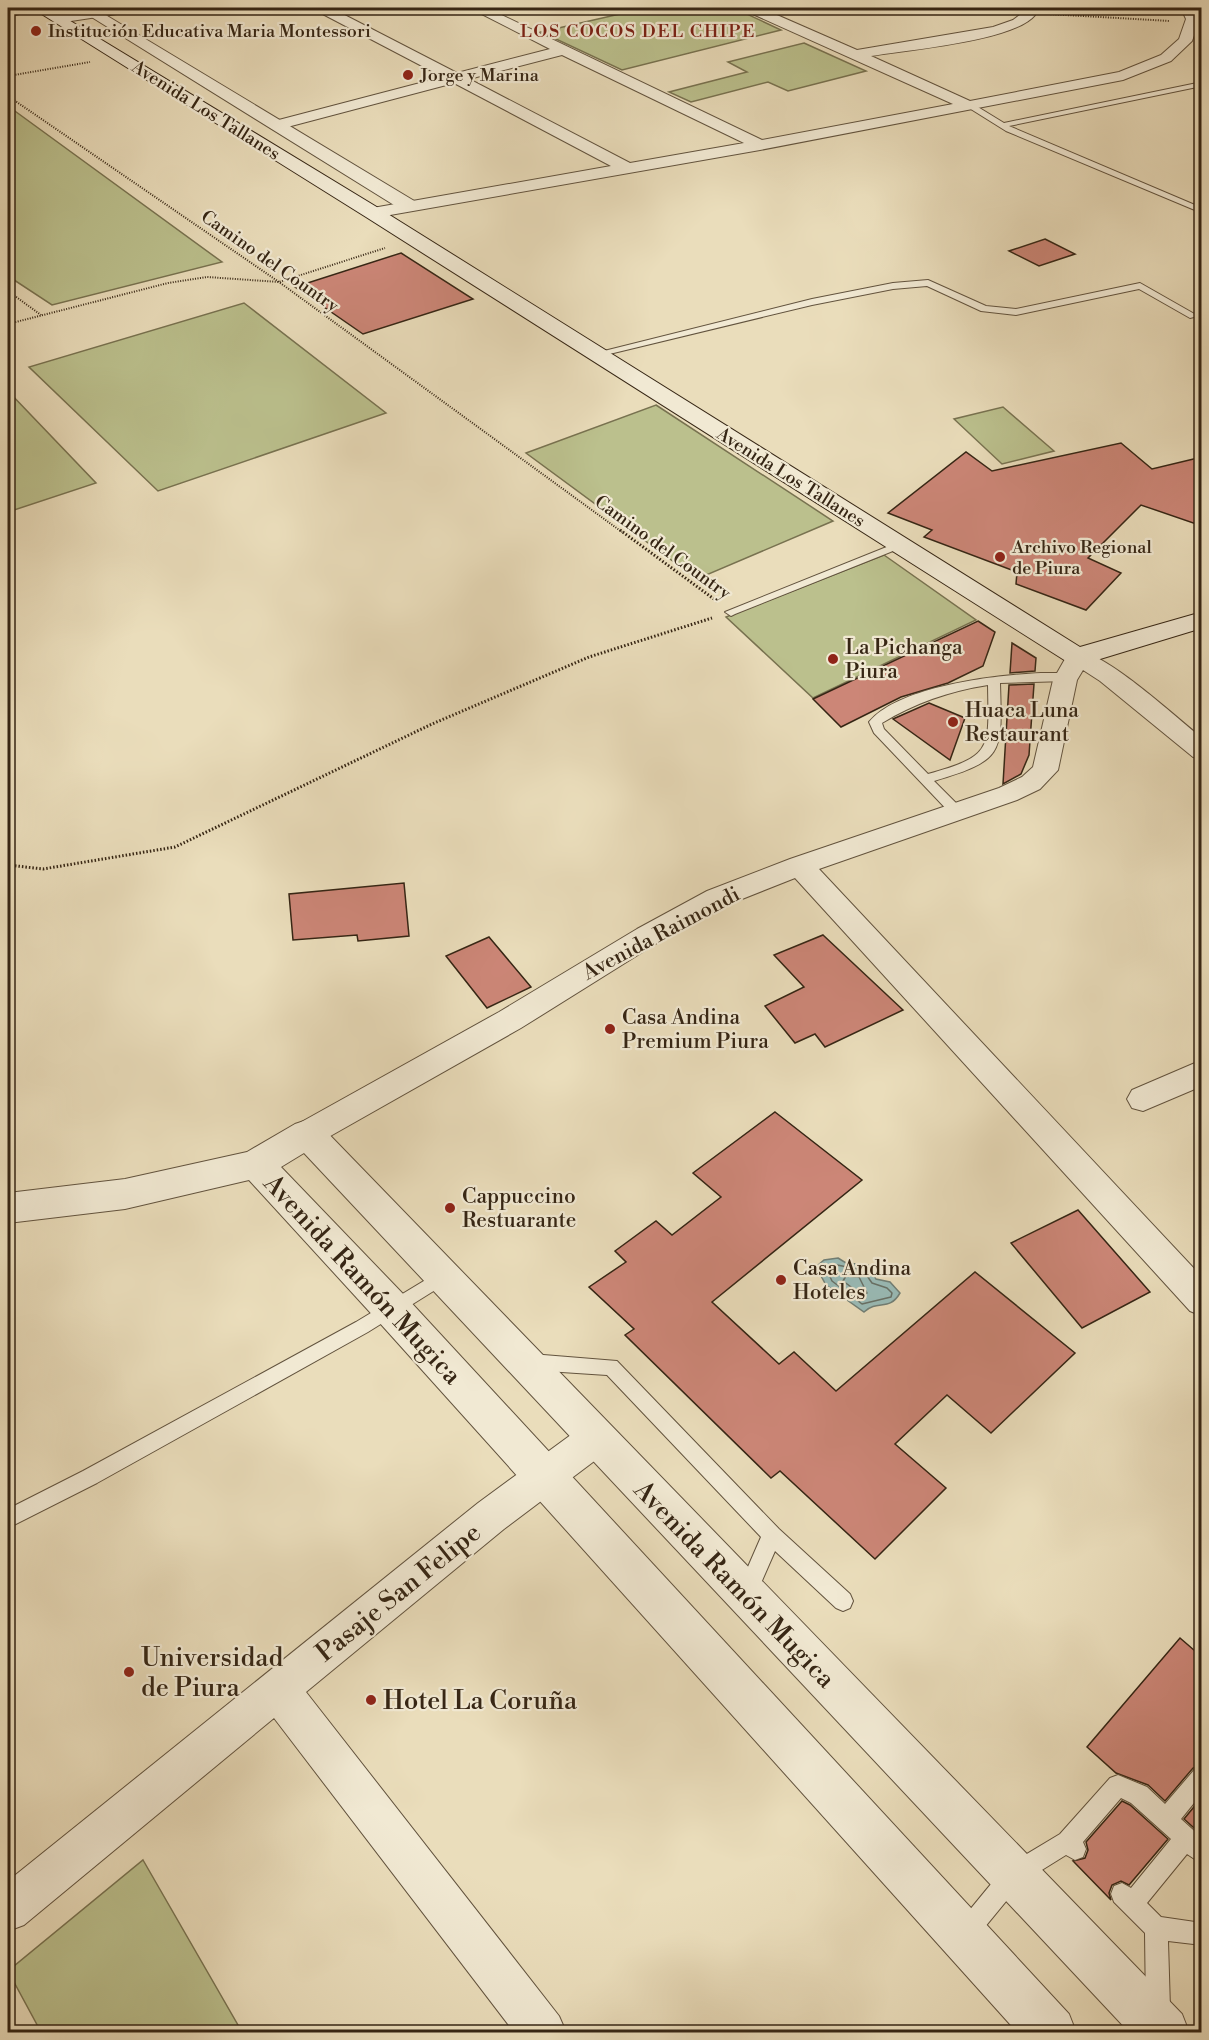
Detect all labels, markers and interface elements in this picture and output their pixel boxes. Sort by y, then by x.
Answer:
place label: Institución Educativa Maria Montessori [48,20,371,43]
district label: LOS COCOS DEL CHIPE [520,20,756,43]
marker: Institución Educativa Maria Montessori [29,24,43,38]
street label: Avenida Los Tallanes [126,55,284,165]
place label: Jorge y Marina [419,64,540,87]
marker: Jorge y Marina [401,68,415,82]
street label: Camino del Country [196,205,343,318]
street label: Avenida Los Tallanes [711,422,869,532]
street label: Camino del Country [590,490,736,605]
place label: Archivo Regional de Piura [1011,536,1152,580]
marker: Archivo Regional de Piura [993,550,1007,564]
place label: La Pichanga Piura [845,635,963,685]
marker: La Pichanga Piura [826,652,840,666]
place label: Huaca Luna Restaurant [965,698,1079,748]
marker: Huaca Luna Restaurant [946,715,960,729]
street label: Avenida Raimondi [577,881,745,987]
place label: Casa Andina Premium Piura [622,1005,769,1055]
marker: Casa Andina Premium Piura [603,1022,617,1036]
street label: Avenida Ramón Mugica [256,1167,469,1392]
place label: Cappuccino Restuarante [462,1184,576,1234]
marker: Cappuccino Restuarante [443,1201,457,1215]
place label: Casa Andina Hoteles [793,1256,911,1306]
marker: Casa Andina Hoteles [774,1273,788,1287]
street label: Avenida Ramón Mugica [626,1474,842,1696]
street label: Pasaje San Felipe [310,1517,488,1669]
place label: Universidad de Piura [141,1642,283,1704]
marker: Universidad de Piura [122,1665,136,1679]
place label: Hotel La Coruña [383,1685,578,1717]
marker: Hotel La Coruña [364,1693,378,1707]

